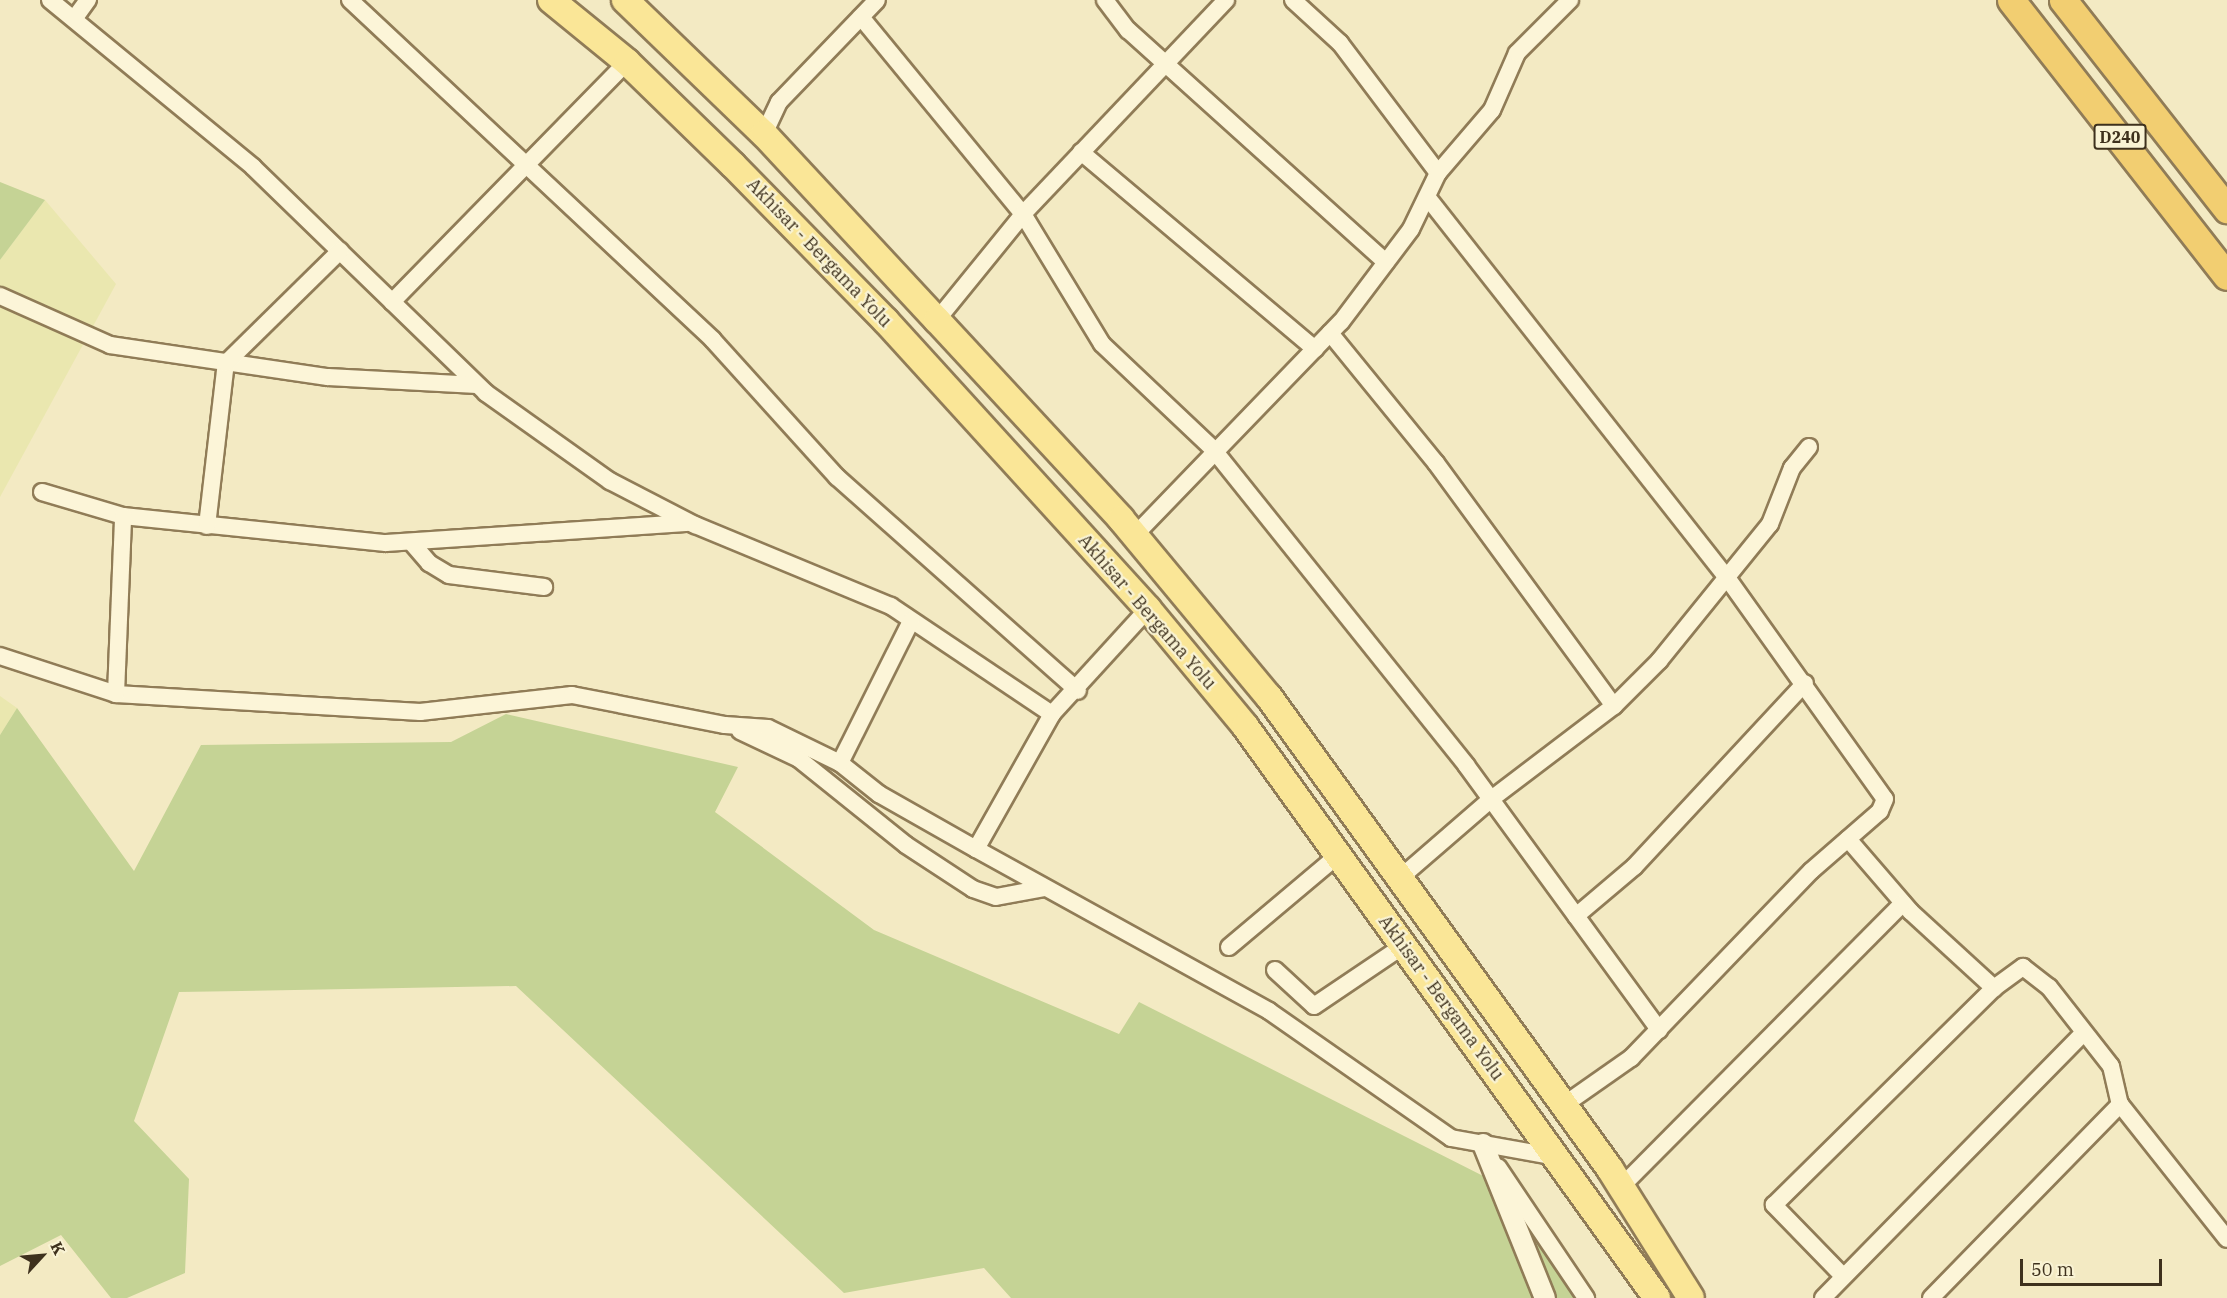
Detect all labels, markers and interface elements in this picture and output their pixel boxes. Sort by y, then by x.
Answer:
road number: D240 [2093,124,2147,150]
street label: Akhisar - Bergama Yolu [742,174,896,332]
street label: Akhisar - Bergama Yolu [1074,530,1220,694]
street label: Akhisar - Bergama Yolu [1374,911,1508,1085]
north arrow [12,1226,72,1286]
text: K [46,1238,70,1258]
scale bar [2023,1247,2166,1285]
text: 50 m [2031,1258,2074,1281]

